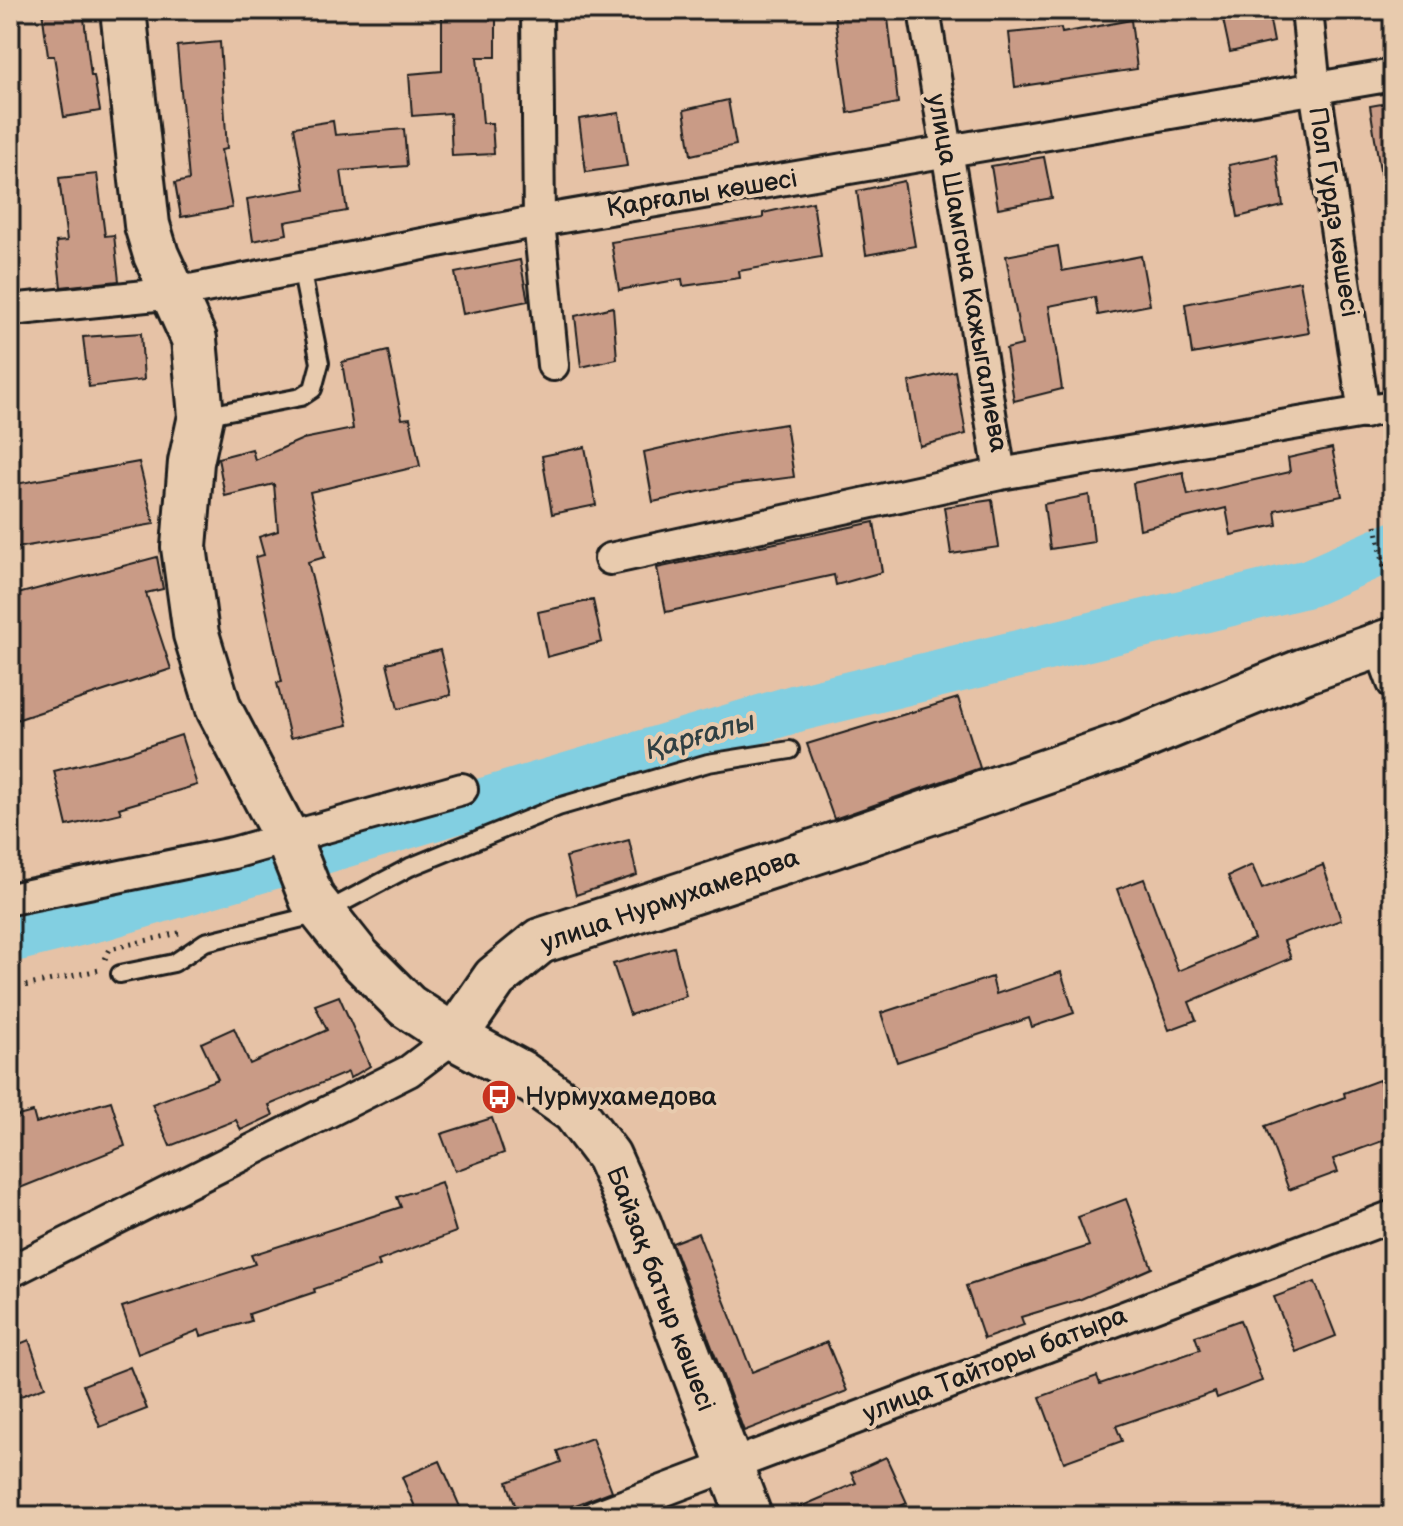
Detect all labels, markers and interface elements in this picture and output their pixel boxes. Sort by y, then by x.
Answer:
street label: улица Шамгона Кажыгалиева [920,91,1014,455]
street label: Пол Гурдэ көшесі [1301,105,1365,319]
street label: Қарғалы көшесі [604,164,800,224]
water label: Қарғалы [641,705,759,767]
street label: улица Нурмухамедова [537,842,803,960]
bus stop icon: Нурмухамедова [480,1078,518,1116]
place label: Нурмухамедова [525,1082,717,1113]
street label: Байзақ батыр көшесі [599,1162,721,1416]
street label: улица Тайторы батыра [859,1300,1131,1430]

